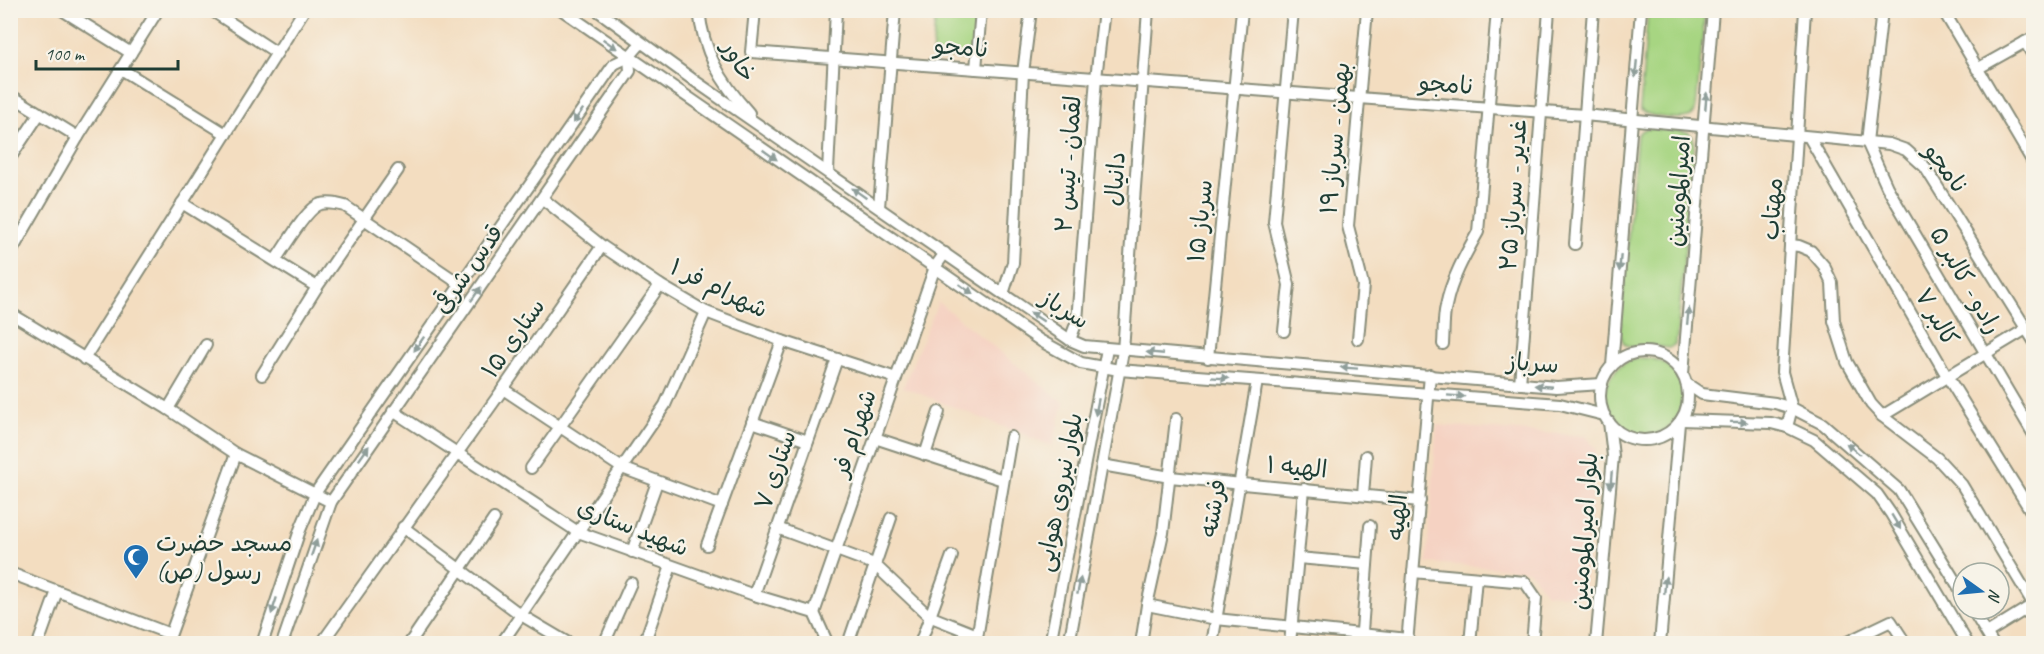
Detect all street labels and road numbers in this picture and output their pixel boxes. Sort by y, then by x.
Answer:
street label: نامجو [931,30,989,64]
street label: خاور [714,33,763,87]
street label: بهمن - سرباز ۱۹ [1313,61,1357,215]
street label: نامجو [1416,67,1474,101]
street label: لقمان - تیس ۲ [1048,95,1088,233]
street label: غدیر - سرباز ۲۵ [1493,118,1533,272]
street label: امیرالمومنین [1659,134,1697,248]
street label: نامجو [1917,136,1974,199]
street label: دانیال [1098,151,1132,207]
street label: مهتاب [1755,177,1789,241]
street label: سرباز ۱۵ [1181,178,1219,264]
street label: قدس شرقی [426,219,510,319]
street label: رادو - کالبر ۵ [1923,221,2009,339]
street label: شهرام فر ۱ [664,252,773,328]
street label: سرباز [1033,281,1095,335]
street label: کالبر ۷ [1908,283,1966,351]
street label: ستاری ۱۵ [475,292,551,384]
street label: سرباز [1504,346,1560,380]
street label: شهرام فر [824,385,887,484]
street label: بلوار نیروی هوایی [1029,410,1089,574]
street label: ستاری ۷ [747,426,803,514]
street label: الهیه ۱ [1265,449,1329,485]
street label: بلوار امیرالمومنین [1564,451,1604,611]
street label: فرشته [1193,477,1233,539]
street label: شهید ستاری [573,491,693,563]
street label: الهیه [1380,493,1414,541]

